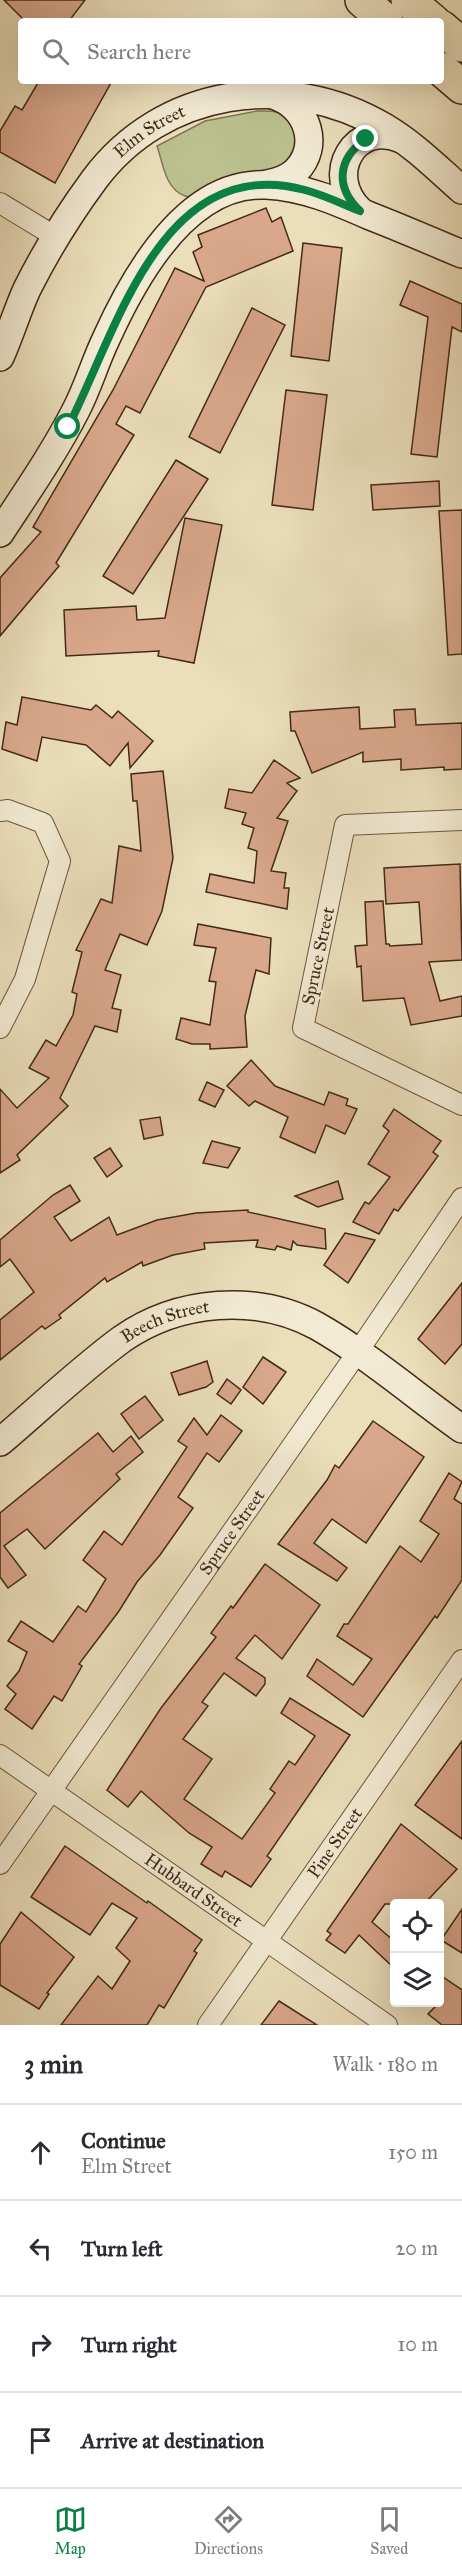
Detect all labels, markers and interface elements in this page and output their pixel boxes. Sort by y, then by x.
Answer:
search box [18,18,444,84]
icon: search [39,35,72,68]
text: Search here [87,38,191,65]
street label: Elm Street [109,100,189,162]
route end [352,125,378,151]
route start [54,413,80,439]
street label: Spruce Street [297,904,339,1007]
street label: Beech Street [117,1295,211,1348]
street label: Spruce Street [194,1484,270,1579]
street label: Pine Street [303,1803,367,1882]
street label: Hubbard Street [140,1848,247,1932]
map controls [390,1899,444,2007]
button: locate [390,1899,444,1953]
button: layers [390,1953,444,2007]
text: 3 min [24,2048,83,2080]
text: Walk · 180 m [333,2052,438,2076]
text: Continue [81,2127,166,2154]
icon: ahead [24,2136,57,2169]
text: 150 m [388,2140,438,2164]
text: Elm Street [81,2154,172,2178]
icon: left [24,2232,57,2265]
text: Turn left [81,2235,163,2262]
text: 20 m [395,2236,438,2260]
icon: right [24,2328,57,2361]
text: Turn right [81,2331,177,2358]
text: 10 m [397,2332,438,2356]
icon: arrive [24,2424,57,2457]
text: Arrive at destination [81,2427,264,2454]
tab: Map [54,2503,87,2558]
tab: Directions [194,2503,263,2558]
tab: Saved [370,2503,408,2558]

